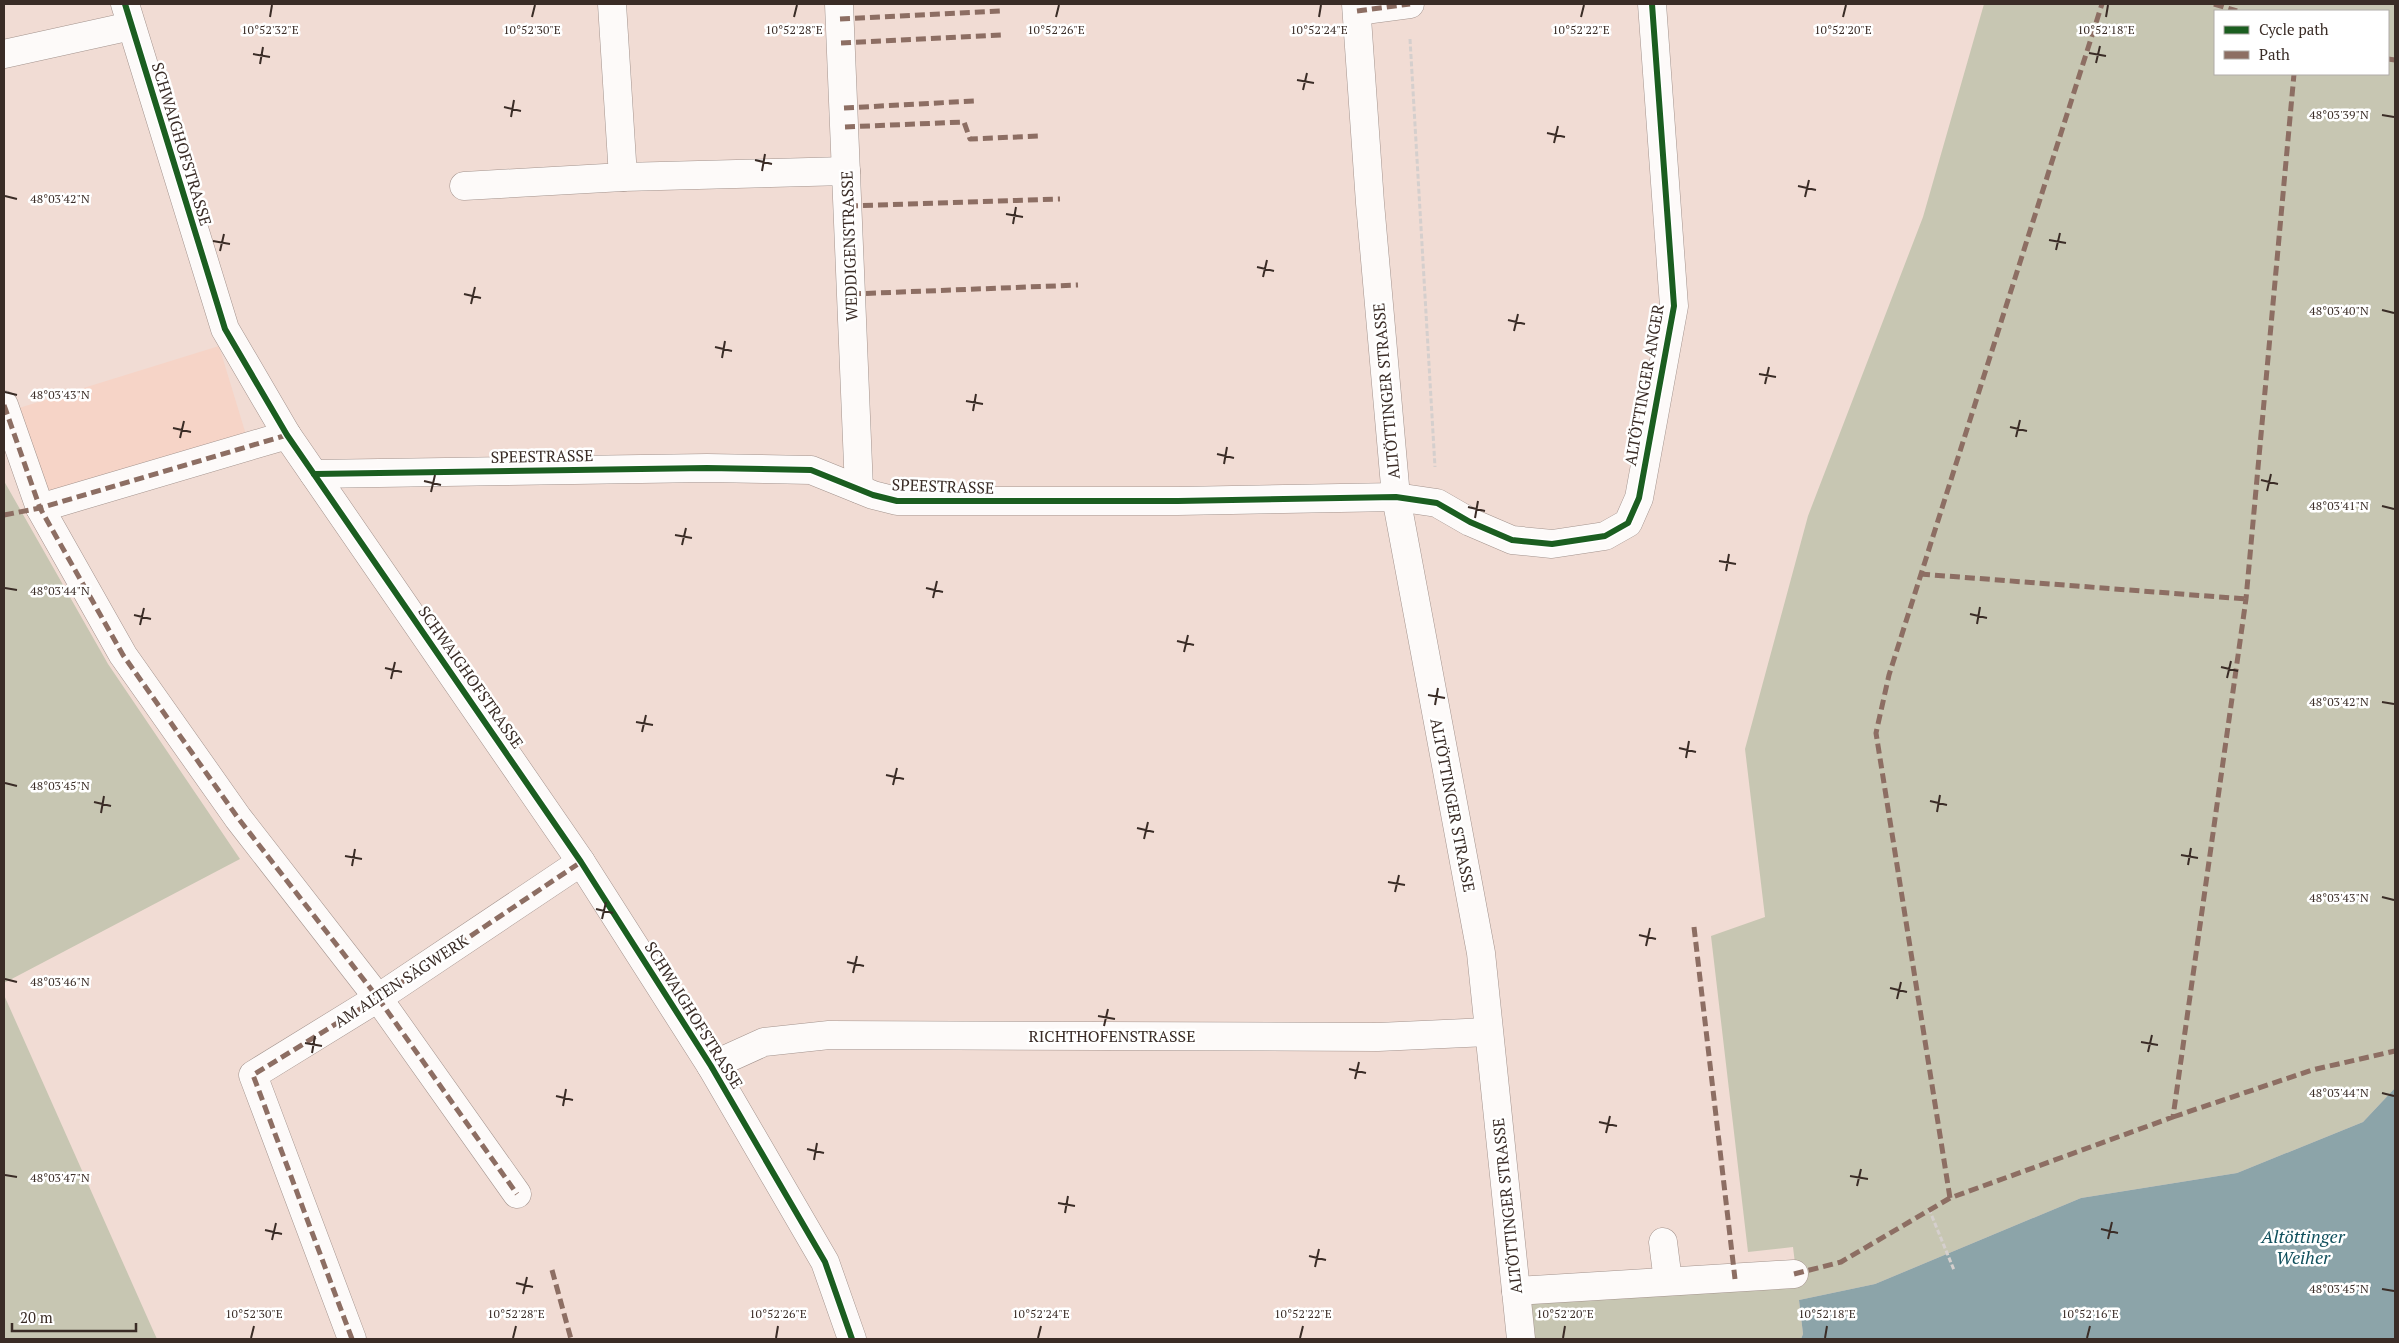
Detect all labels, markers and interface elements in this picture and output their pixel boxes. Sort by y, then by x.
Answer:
legend [2214,10,2389,75]
text: Cycle path [2259,19,2329,39]
text: 10°52'32"E [241,22,299,37]
text: 10°52'30"E [503,22,561,37]
text: 10°52'28"E [765,22,823,37]
text: 10°52'26"E [1027,22,1085,37]
text: 10°52'24"E [1290,22,1348,37]
text: 10°52'22"E [1552,22,1610,37]
text: 10°52'20"E [1814,22,1872,37]
text: 10°52'18"E [2077,22,2135,37]
text: Path [2259,44,2290,64]
street label: SCHWAIGHOFSTRASSE [147,60,217,228]
text: 48°03'39"N [2309,107,2369,122]
street label: WEDDIGENSTRASSE [835,170,863,322]
text: 48°03'42"N [30,191,90,206]
street label: ALTÖTTINGER STRASSE [1367,302,1405,480]
street label: ALTÖTTINGER ANGER [1619,302,1669,467]
text: 48°03'40"N [2309,303,2369,318]
text: 48°03'43"N [30,387,90,402]
street label: SPEESTRASSE [490,444,594,468]
street label: SPEESTRASSE [891,473,995,499]
text: 48°03'41"N [2309,498,2369,513]
text: 48°03'44"N [30,583,90,598]
street label: SCHWAIGHOFSTRASSE [413,601,529,753]
text: 48°03'42"N [2309,694,2369,709]
street label: ALTÖTTINGER STRASSE [1425,716,1481,894]
text: 48°03'45"N [30,778,90,793]
text: 48°03'43"N [2309,890,2369,905]
street label: AM ALTEN SÄGWERK [330,929,473,1033]
street label: SCHWAIGHOFSTRASSE [640,937,748,1093]
text: 48°03'46"N [30,974,90,989]
street label: RICHTHOFENSTRASSE [1029,1025,1195,1047]
text: 48°03'44"N [2309,1085,2369,1100]
street label: ALTÖTTINGER STRASSE [1487,1117,1527,1295]
text: 48°03'47"N [30,1170,90,1185]
water label: Altöttinger Weiher [2260,1224,2346,1269]
text: 48°03'45"N [2309,1281,2369,1296]
scale bar [12,1300,136,1332]
text: 10°52'30"E [225,1306,283,1321]
text: 10°52'28"E [487,1306,545,1321]
text: 10°52'26"E [749,1306,807,1321]
text: 10°52'24"E [1012,1306,1070,1321]
text: 10°52'22"E [1274,1306,1332,1321]
text: 10°52'20"E [1536,1306,1594,1321]
text: 10°52'18"E [1798,1306,1856,1321]
text: 10°52'16"E [2061,1306,2119,1321]
text: 20 m [20,1307,53,1327]

